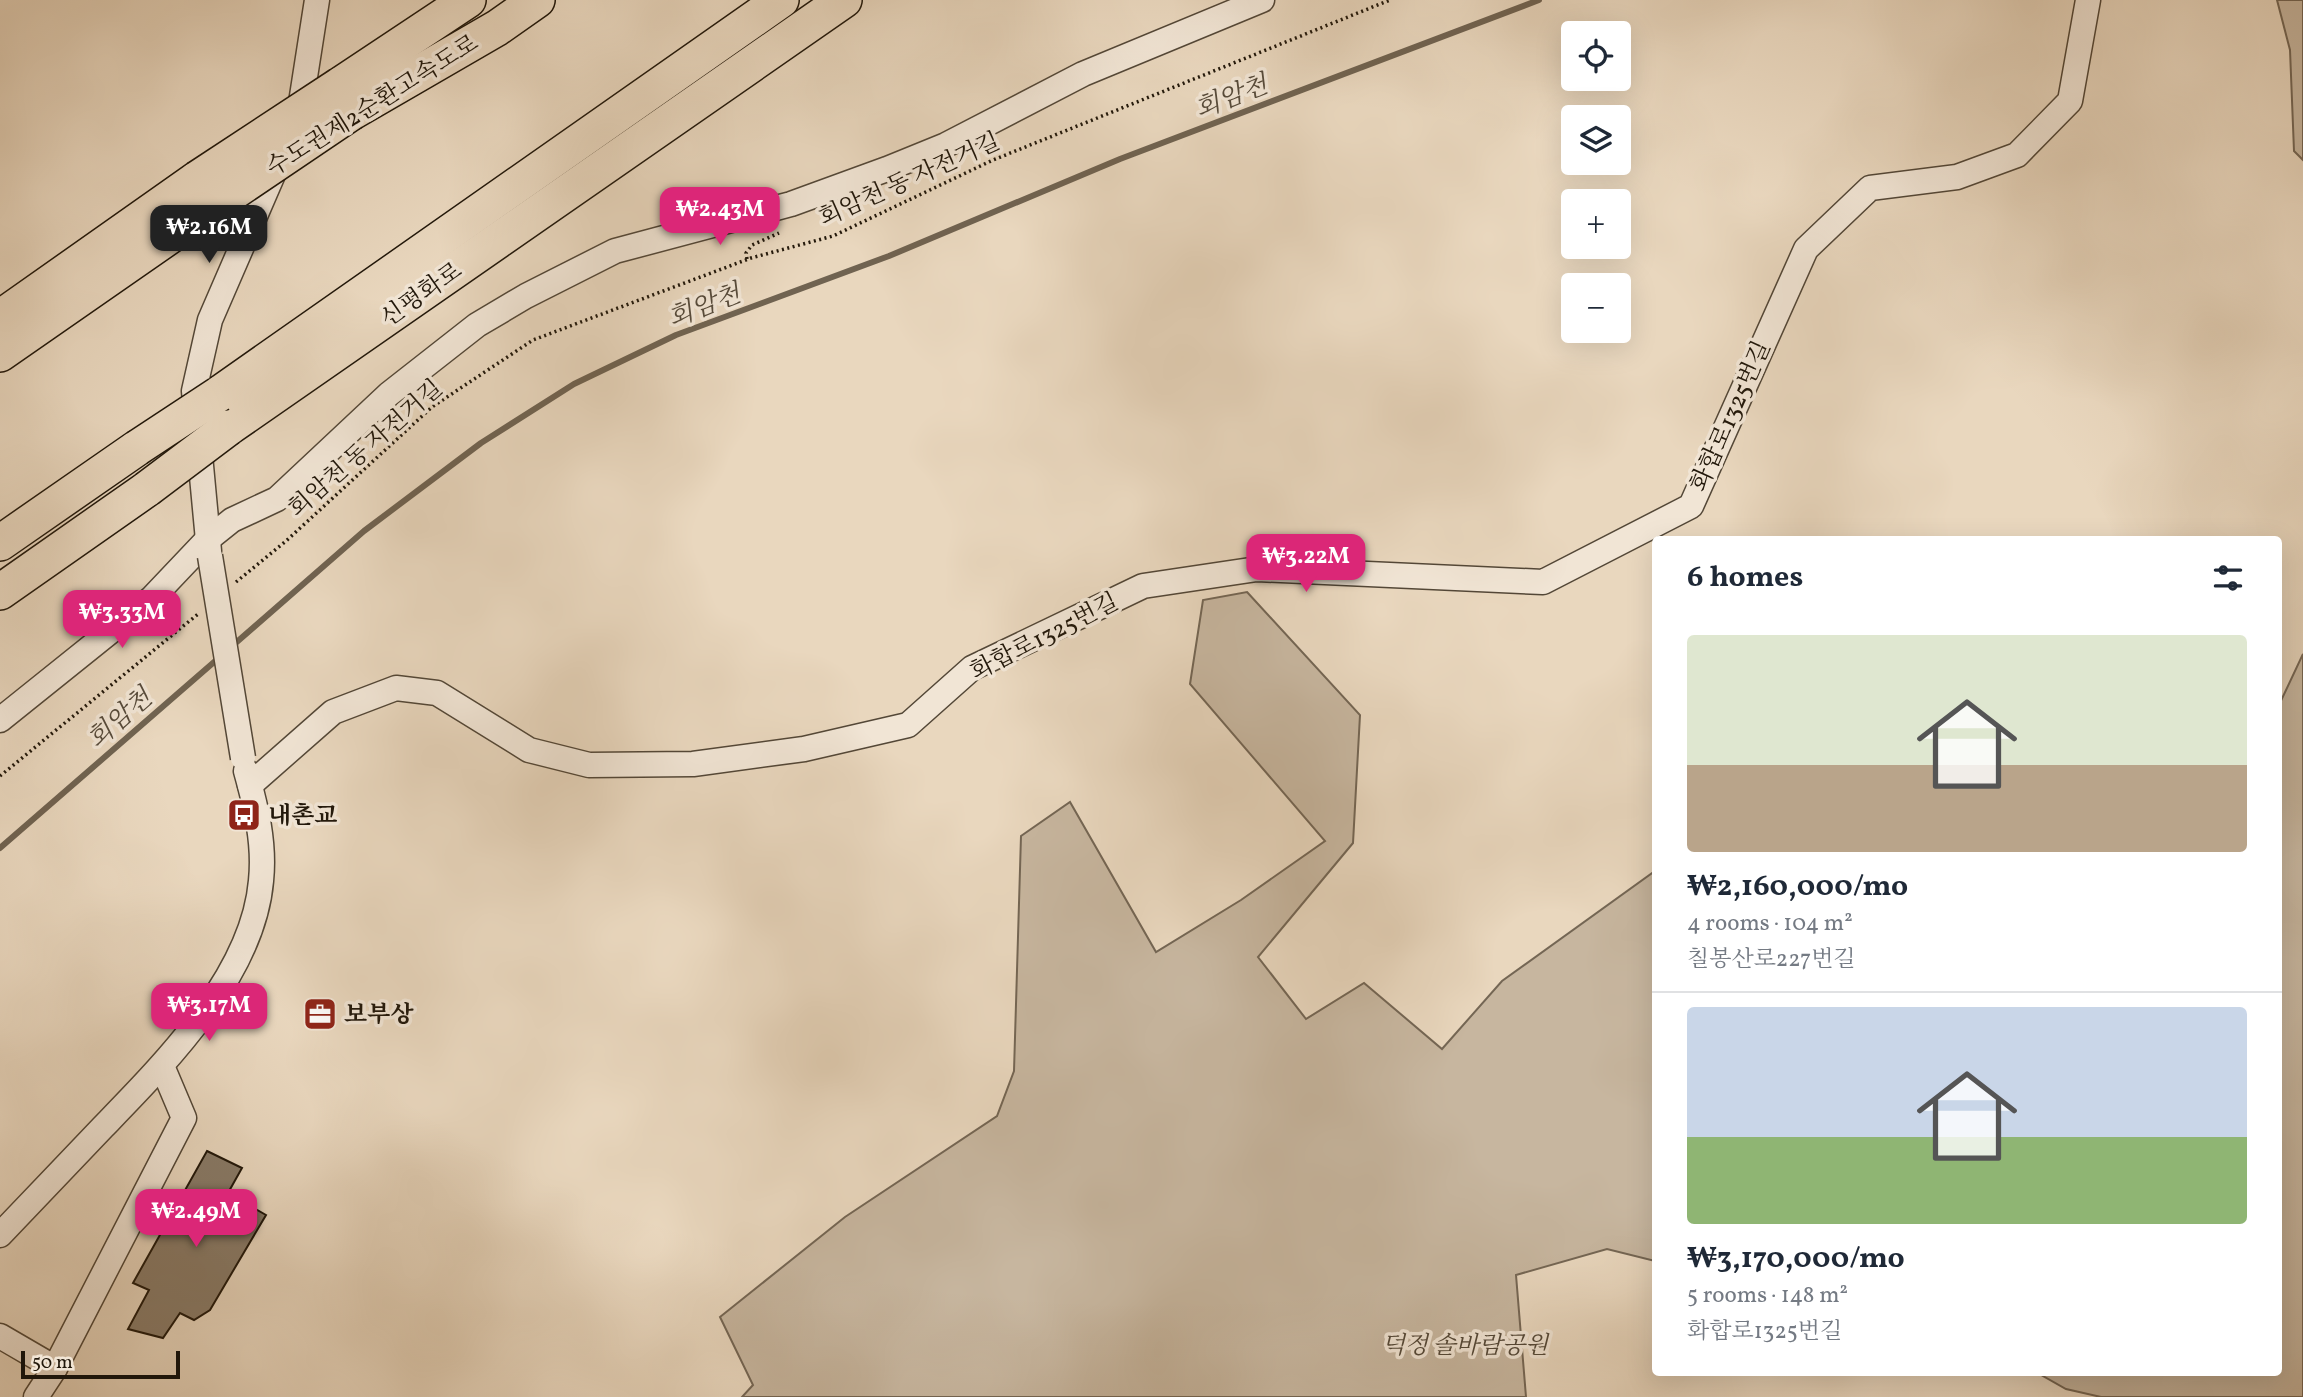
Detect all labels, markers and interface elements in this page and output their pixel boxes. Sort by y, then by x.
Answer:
map controls [1561,21,1631,343]
button: locate [1561,21,1631,91]
street label: 수도권제2순환고속도로 [260,27,486,186]
water label: 회암천 [1190,67,1275,128]
button: layers [1561,105,1631,175]
street label: 회암천 동 자전거길 [814,126,1006,236]
pin: ₩2.43M [663,188,777,247]
button: + [1561,189,1631,259]
text: ₩2.43M [676,194,764,226]
pin: ₩2.16M [152,205,266,265]
text: ₩2.16M [166,212,252,244]
street label: 신평화로 [374,255,470,336]
button: − [1561,273,1631,343]
water label: 회암천 [663,276,748,337]
street label: 화합로1325번길 [1683,336,1780,498]
street label: 회암천 동 자전거길 [282,373,451,526]
pin: ₩3.22M [1249,534,1363,594]
text: ₩3.22M [1262,541,1350,573]
text: 6 homes [1687,557,1803,599]
icon: filters [2209,559,2247,597]
street label: 화합로1325번길 [965,586,1125,690]
pin: ₩3.33M [65,590,179,650]
text: ₩3.33M [79,597,165,629]
water label: 회암천 [80,680,162,758]
icon: home [1904,681,2030,807]
bus stop icon: 내촌교 [225,796,263,834]
place label: 내촌교 [268,800,338,834]
text: ₩2,160,000/mo [1687,866,1908,908]
text: 4 rooms · 104 m² [1687,908,1853,940]
text: 칠봉산로227번길 [1687,944,1856,976]
pin: ₩3.17M [152,984,266,1043]
text: ₩3.17M [167,990,251,1022]
office icon: 보부상 [301,995,339,1033]
place label: 보부상 [344,999,414,1033]
icon: home [1904,1053,2030,1179]
pin: ₩2.49M [139,1190,253,1249]
text: ₩2.49M [151,1196,241,1228]
text: ₩3,170,000/mo [1687,1238,1905,1280]
text: 5 rooms · 148 m² [1687,1280,1848,1312]
text: 화합로1325번길 [1687,1316,1842,1348]
park label: 덕정 솔바람공원 [1382,1330,1550,1364]
scale bar [21,1348,180,1380]
text: 50 m [32,1350,73,1376]

